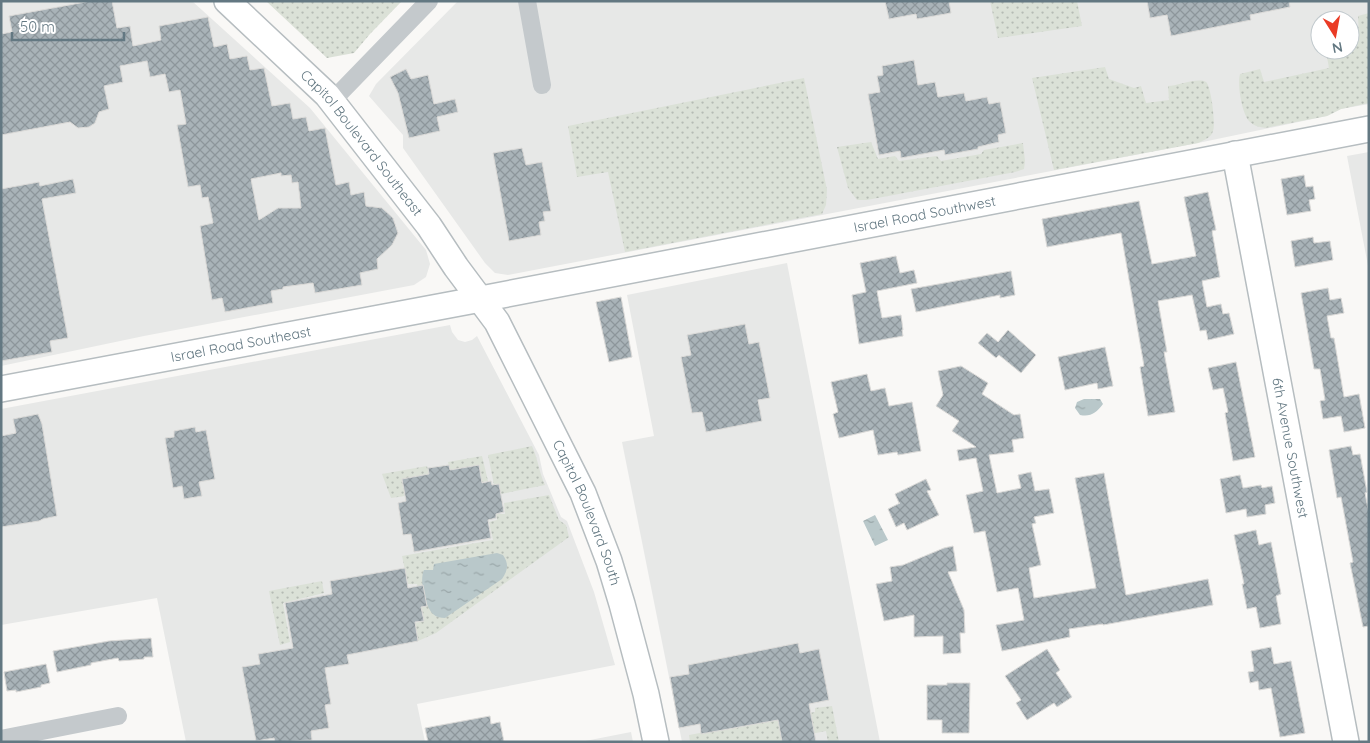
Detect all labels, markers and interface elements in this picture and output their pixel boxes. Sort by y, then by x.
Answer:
scale bar [12,10,125,42]
north arrow [1310,10,1360,60]
text: 50 m [20,17,55,36]
text: N [1331,38,1344,58]
street label: Capitol Boulevard Southeast [297,66,427,220]
street label: Israel Road Southwest [852,192,997,236]
street label: Israel Road Southeast [169,322,313,366]
street label: 6th Avenue Southwest [1268,376,1313,520]
street label: Capitol Boulevard South [549,437,625,587]

